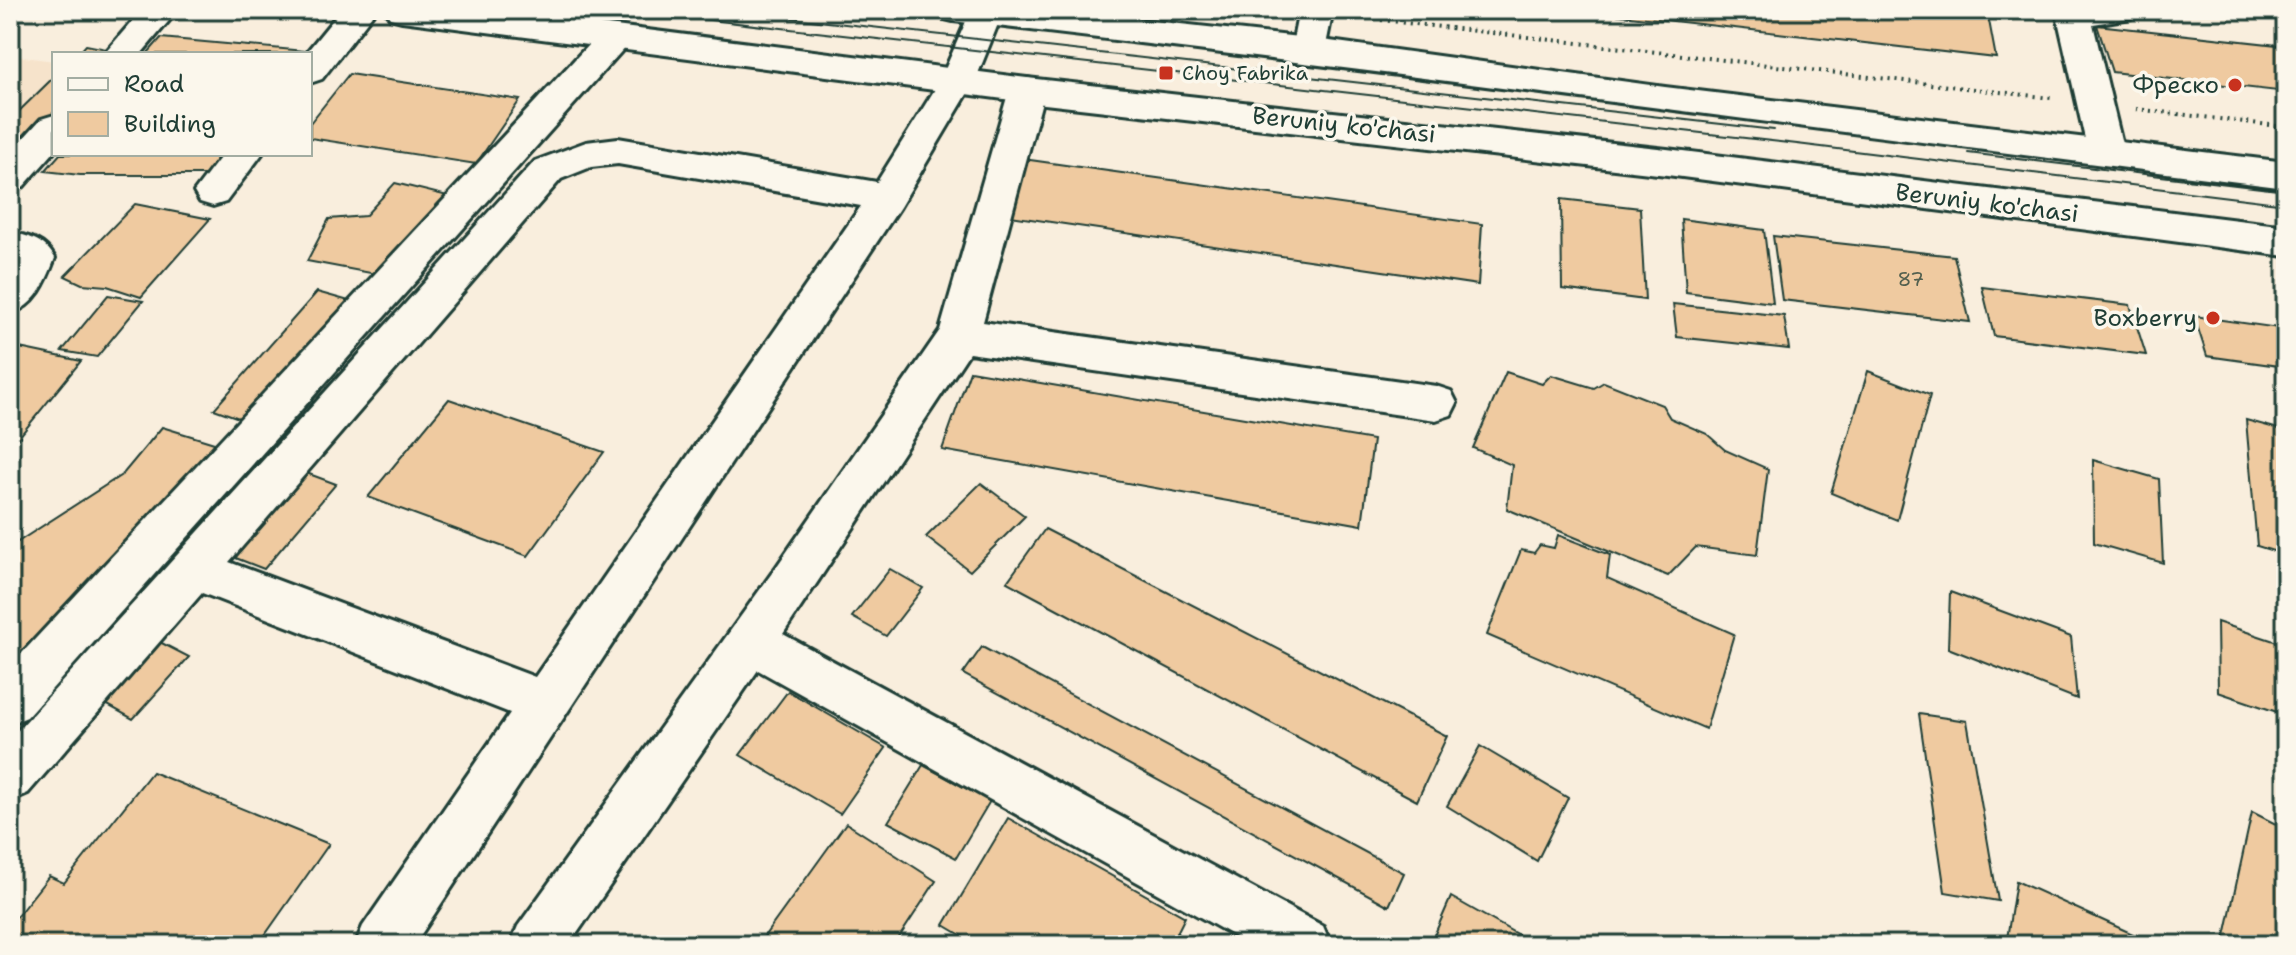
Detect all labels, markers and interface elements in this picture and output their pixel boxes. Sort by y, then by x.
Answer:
legend [52,52,312,156]
place label: Choy Fabrika [1182,60,1309,86]
marker: Choy Fabrika [1157,64,1175,82]
text: Road [124,68,184,100]
place label: Фреско [2132,69,2219,101]
marker: Фреско [2226,76,2244,94]
street label: Beruniy ko'chasi [1251,99,1437,151]
text: Building [124,108,216,140]
street label: Beruniy ko'chasi [1894,176,2080,230]
house number: 87 [1898,266,1924,292]
place label: Boxberry [2093,302,2197,334]
marker: Boxberry [2204,309,2222,327]

